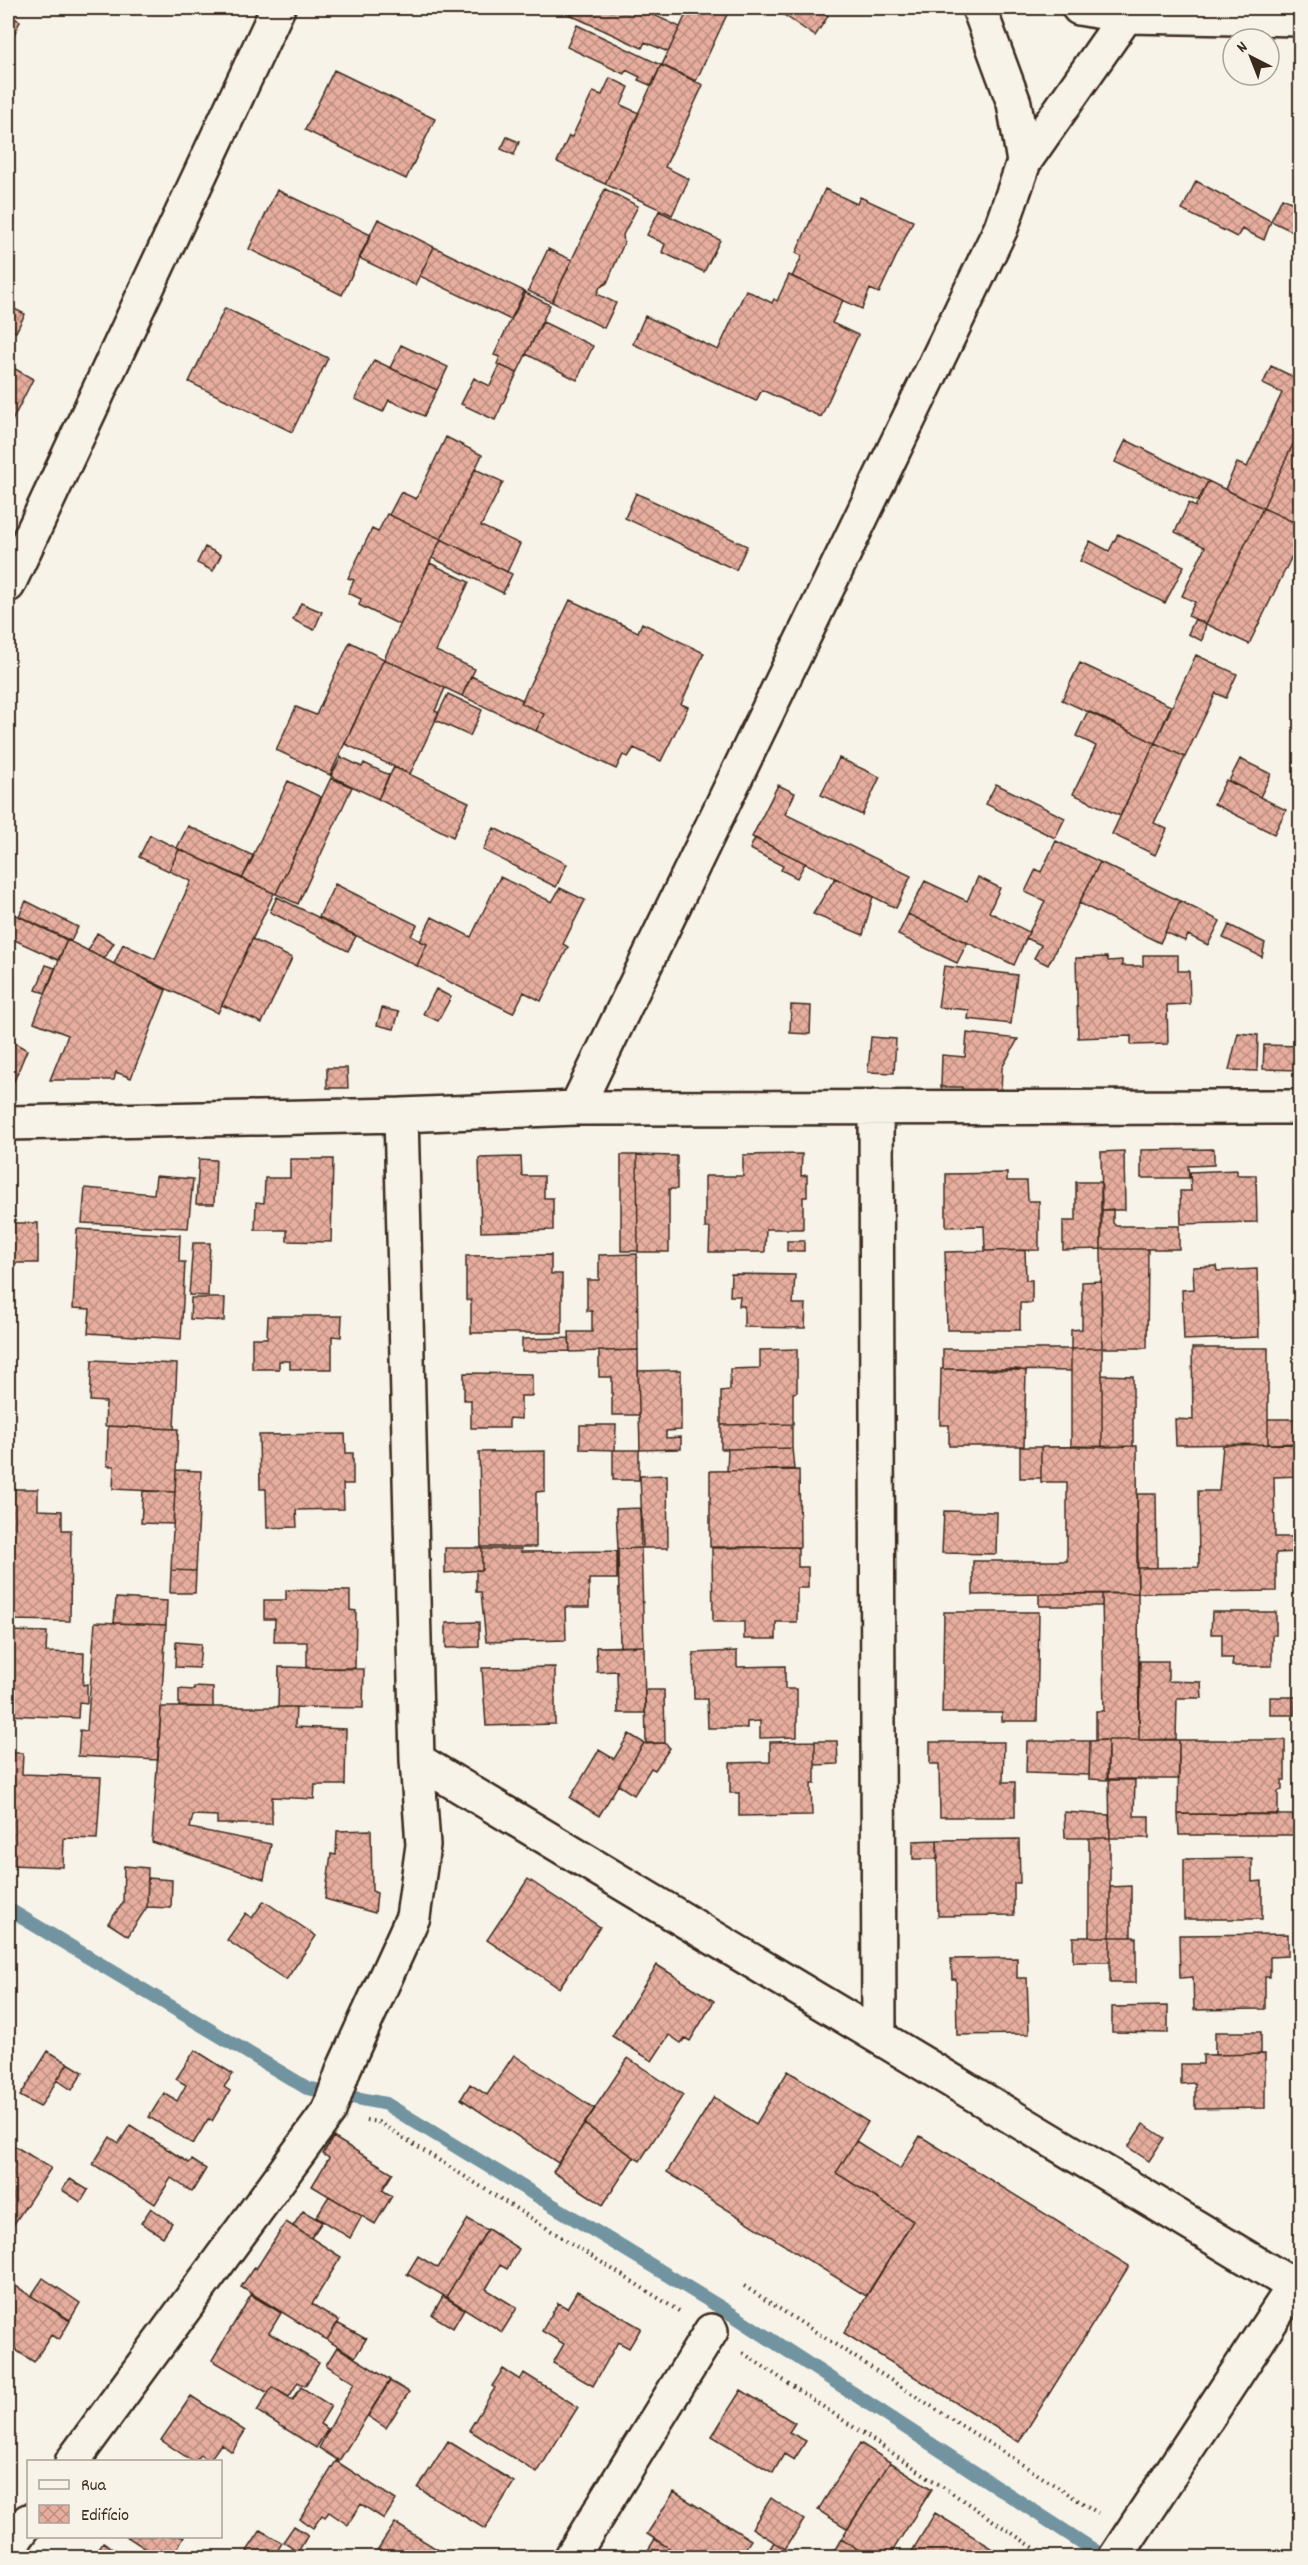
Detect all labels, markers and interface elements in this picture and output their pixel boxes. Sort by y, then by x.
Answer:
north arrow [1221,27,1281,87]
text: N [1232,36,1253,59]
legend [27,2460,222,2538]
text: Rua [81,2474,107,2499]
text: Edifício [81,2504,129,2529]

